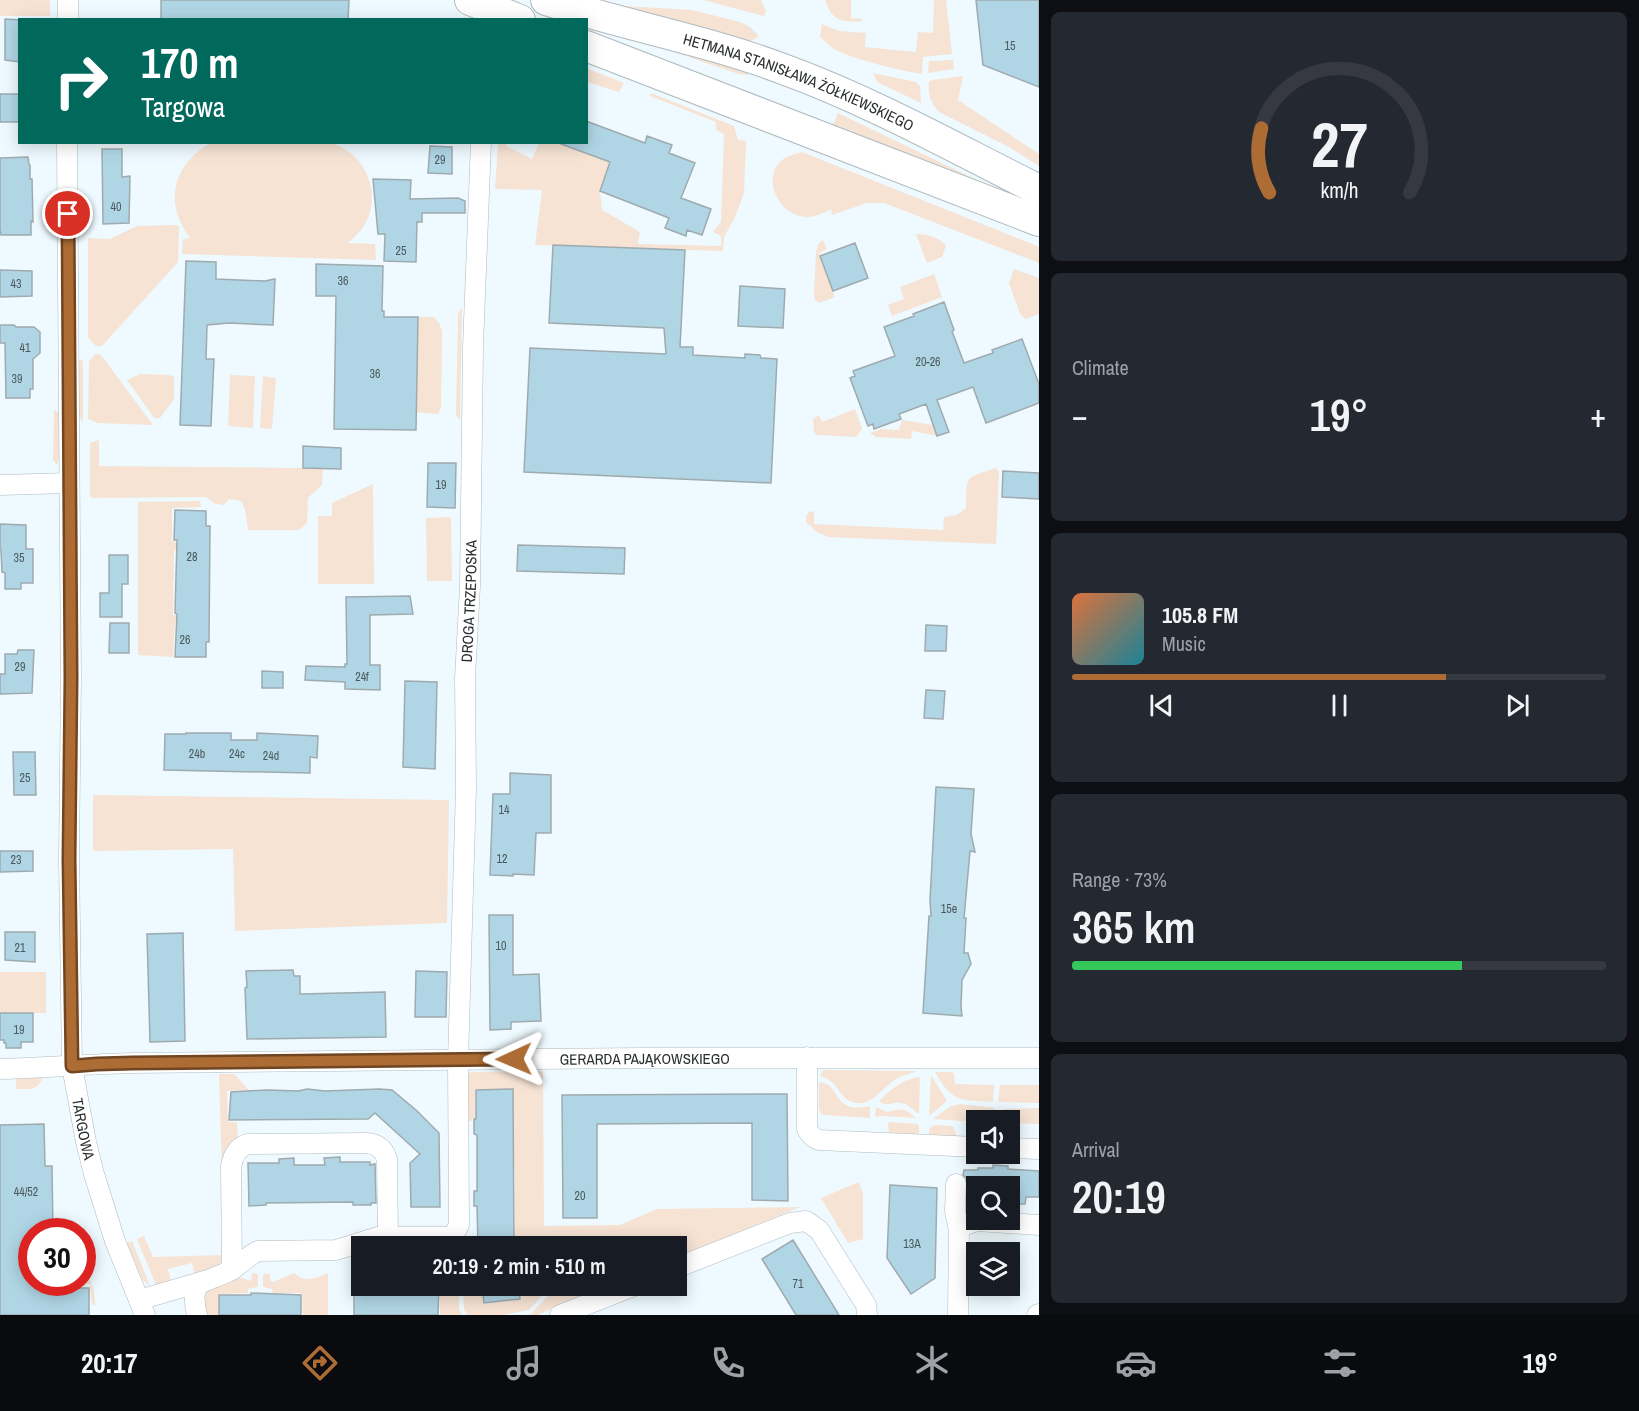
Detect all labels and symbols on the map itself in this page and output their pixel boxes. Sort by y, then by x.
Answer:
street label: HETMANA STANISŁAWA ŻÓŁKIEWSKIEGO [681,28,918,135]
house number: 15 [1005,38,1016,54]
house number: 29 [435,152,445,168]
pin [42,188,93,239]
house number: 40 [111,199,121,215]
house number: 25 [396,243,407,259]
house number: 36 [338,273,348,289]
house number: 43 [11,276,21,292]
house number: 41 [20,340,31,356]
house number: 20-26 [915,354,941,370]
house number: 36 [370,366,380,382]
house number: 39 [12,371,22,387]
house number: 19 [436,477,446,493]
street label: DROGA TRZEPOSKA [455,539,481,663]
house number: 28 [187,549,197,565]
house number: 35 [14,550,25,566]
house number: 26 [180,632,190,648]
house number: 29 [15,659,25,675]
house number: 24f [355,669,369,685]
house number: 24b [189,746,205,762]
house number: 24c [229,746,245,762]
house number: 24d [263,748,279,764]
house number: 25 [20,770,31,786]
house number: 14 [499,802,510,818]
house number: 12 [497,851,507,867]
house number: 23 [11,852,21,868]
house number: 15e [941,901,957,917]
house number: 10 [496,938,506,954]
house number: 21 [15,940,26,956]
house number: 19 [14,1022,24,1038]
position arrow [482,1027,546,1091]
street label: GERARDA PAJĄKOWSKIEGO [560,1047,730,1069]
street label: TARGOWA [68,1096,101,1163]
house number: 44/52 [14,1184,38,1200]
house number: 20 [575,1188,585,1204]
speed limit sign: 30 [18,1218,96,1296]
house number: 13A [903,1236,921,1252]
house number: 71 [793,1276,804,1292]

